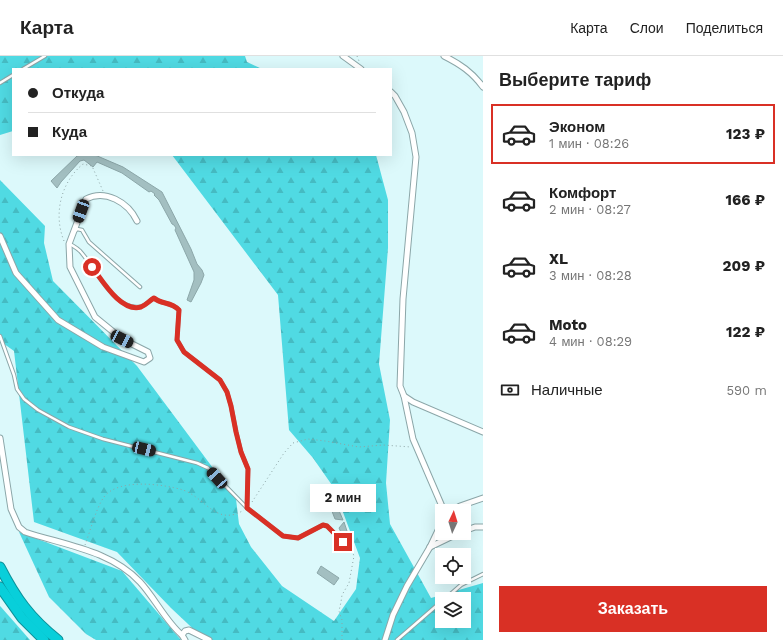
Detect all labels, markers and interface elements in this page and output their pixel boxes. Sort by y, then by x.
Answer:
text: Карта [20,16,74,39]
text: Карта [570,20,608,36]
text: Слои [630,20,664,36]
text: Поделиться [686,20,763,36]
text: Выберите тариф [499,69,651,90]
text: Откуда [52,84,104,102]
icon: car [501,116,537,152]
text: Эконом [549,118,605,136]
text: Куда [52,123,87,141]
text: 123 ₽ [726,125,765,143]
text: 1 мин · 08:26 [549,136,629,151]
icon: car [501,182,537,218]
text: Комфорт [549,184,616,202]
text: 166 ₽ [725,191,765,209]
car [71,198,91,224]
text: 2 мин · 08:27 [549,202,631,217]
icon: car [501,248,537,284]
text: XL [549,250,568,268]
text: 209 ₽ [723,257,765,275]
route start [83,258,101,276]
text: 3 мин · 08:28 [549,268,632,283]
icon: car [501,314,537,350]
text: Moto [549,316,587,334]
text: 122 ₽ [726,323,765,341]
car [109,328,135,350]
text: 4 мин · 08:29 [549,334,632,349]
icon: cash [499,379,521,401]
text: Наличные [531,381,603,399]
text: 590 m [727,383,767,398]
car [131,440,157,458]
car [205,465,229,491]
callout: 2 мин [310,484,376,512]
text: 2 мин [325,490,361,505]
north arrow [435,504,471,540]
map controls [435,504,471,628]
route end [334,533,352,551]
button: locate [435,548,471,584]
button: Заказать [499,586,767,632]
button: layers [435,592,471,628]

